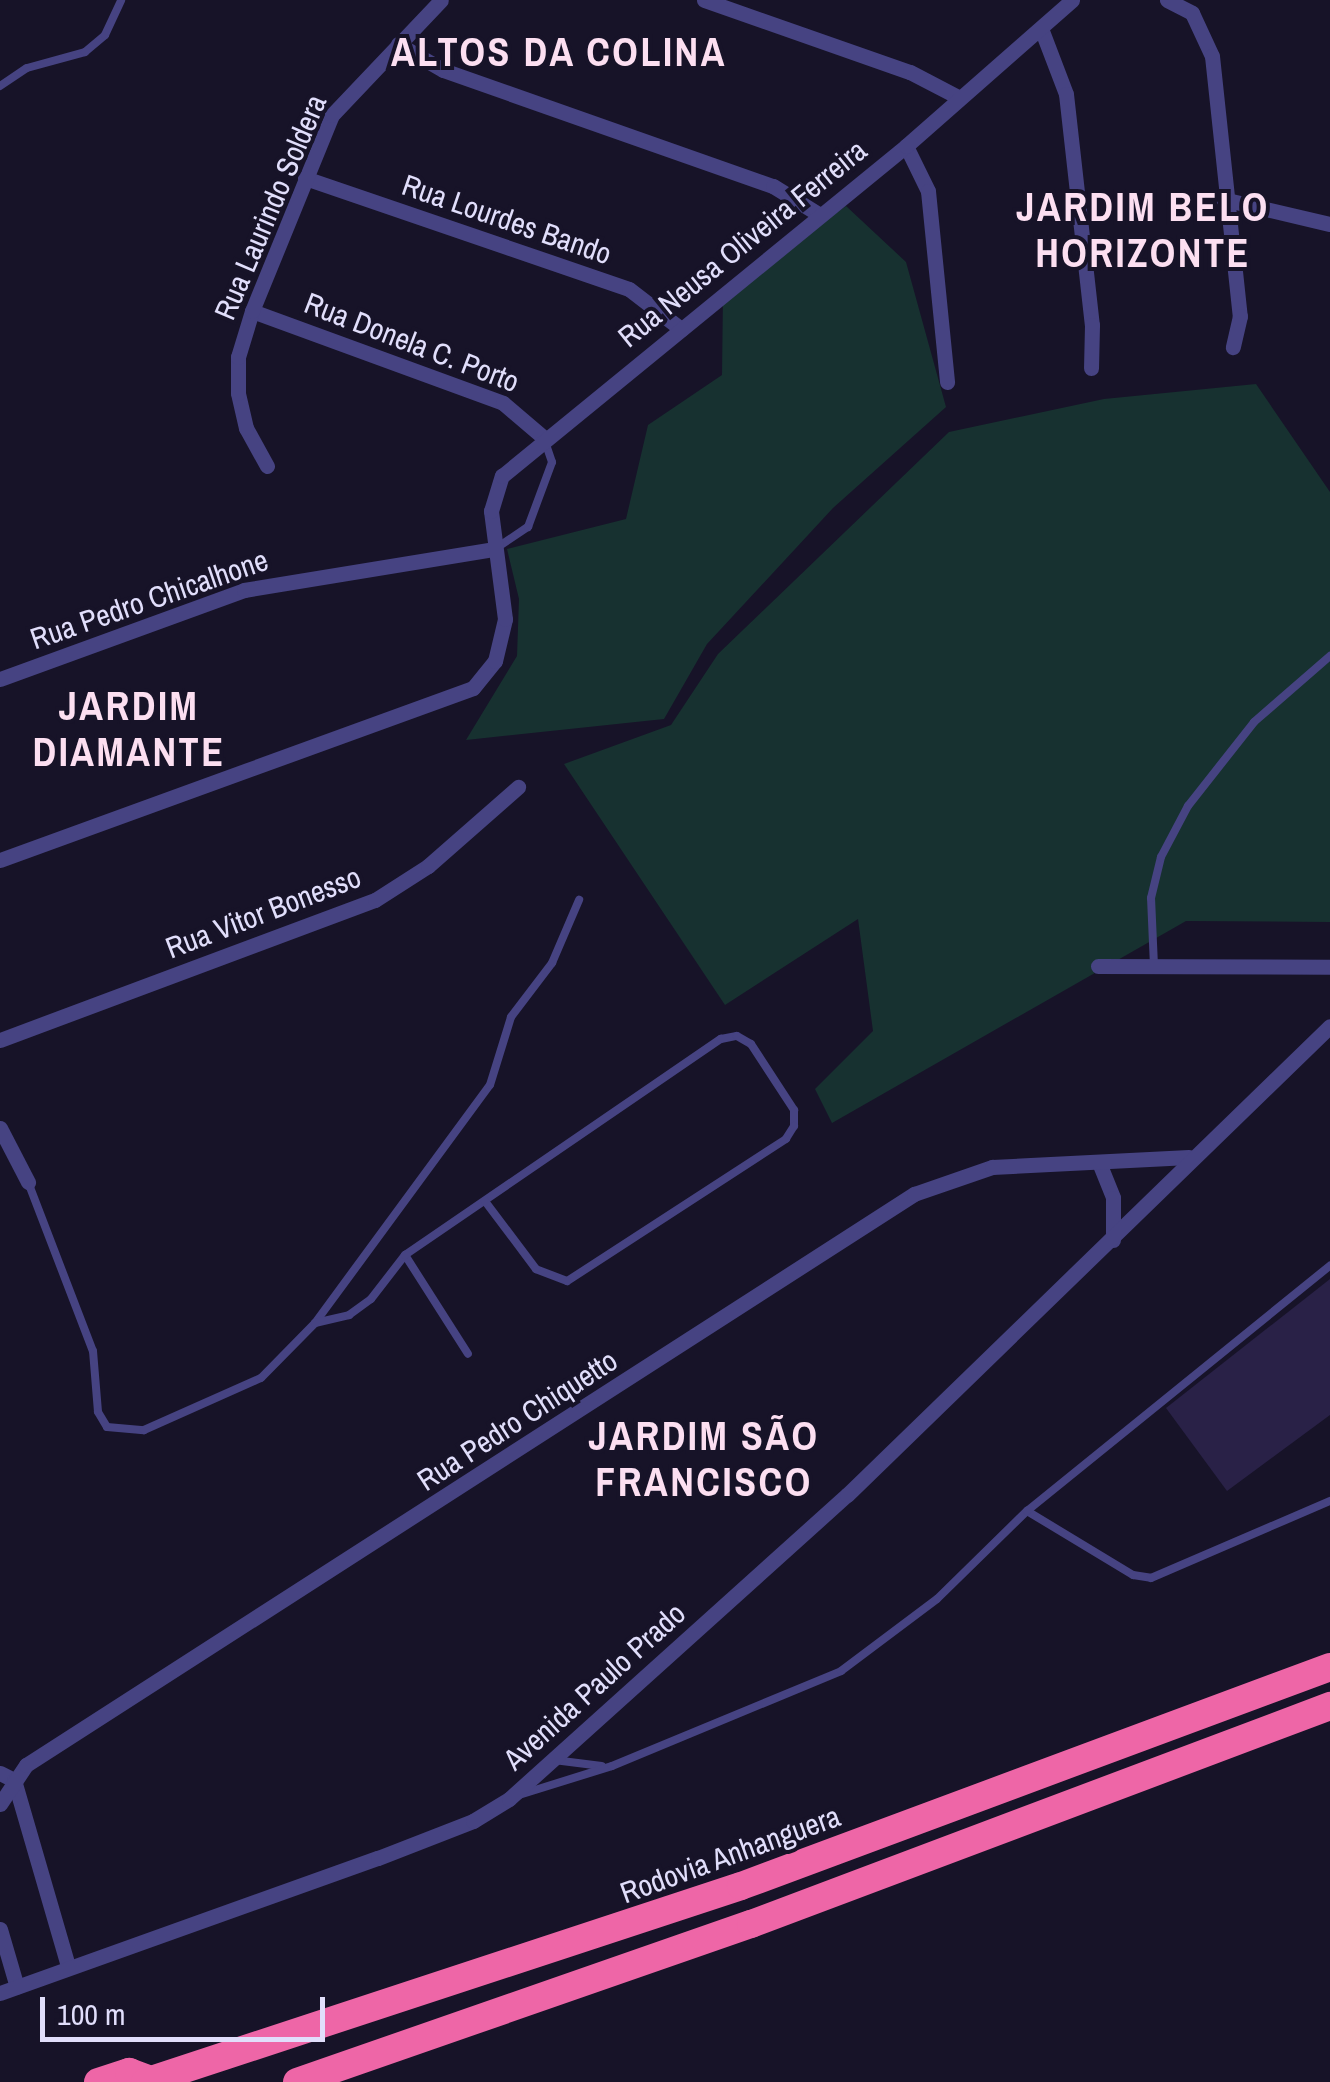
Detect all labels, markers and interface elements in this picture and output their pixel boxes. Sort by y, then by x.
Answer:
district label: ALTOS DA COLINA [390,28,728,76]
street label: Rua Laurindo Soldera [206,89,334,325]
street label: Rua Neusa Oliveira Ferreira [611,132,873,354]
street label: Rua Lourdes Bando [398,166,616,272]
district label: JARDIM BELO HORIZONTE [1016,183,1270,277]
street label: Rua Donela C. Porto [300,285,524,399]
street label: Rua Pedro Chicalhone [25,541,273,657]
district label: JARDIM DIAMANTE [32,682,226,776]
street label: Rua Vitor Bonesso [160,858,366,966]
street label: Rua Pedro Chiquetto [410,1342,624,1498]
district label: JARDIM SÃO FRANCISCO [589,1412,819,1506]
street label: Avenida Paulo Prado [496,1595,692,1777]
street label: Rodovia Anhanguera [615,1797,845,1911]
scale bar [45,1977,330,2039]
text: 100 m [57,1994,125,2034]

